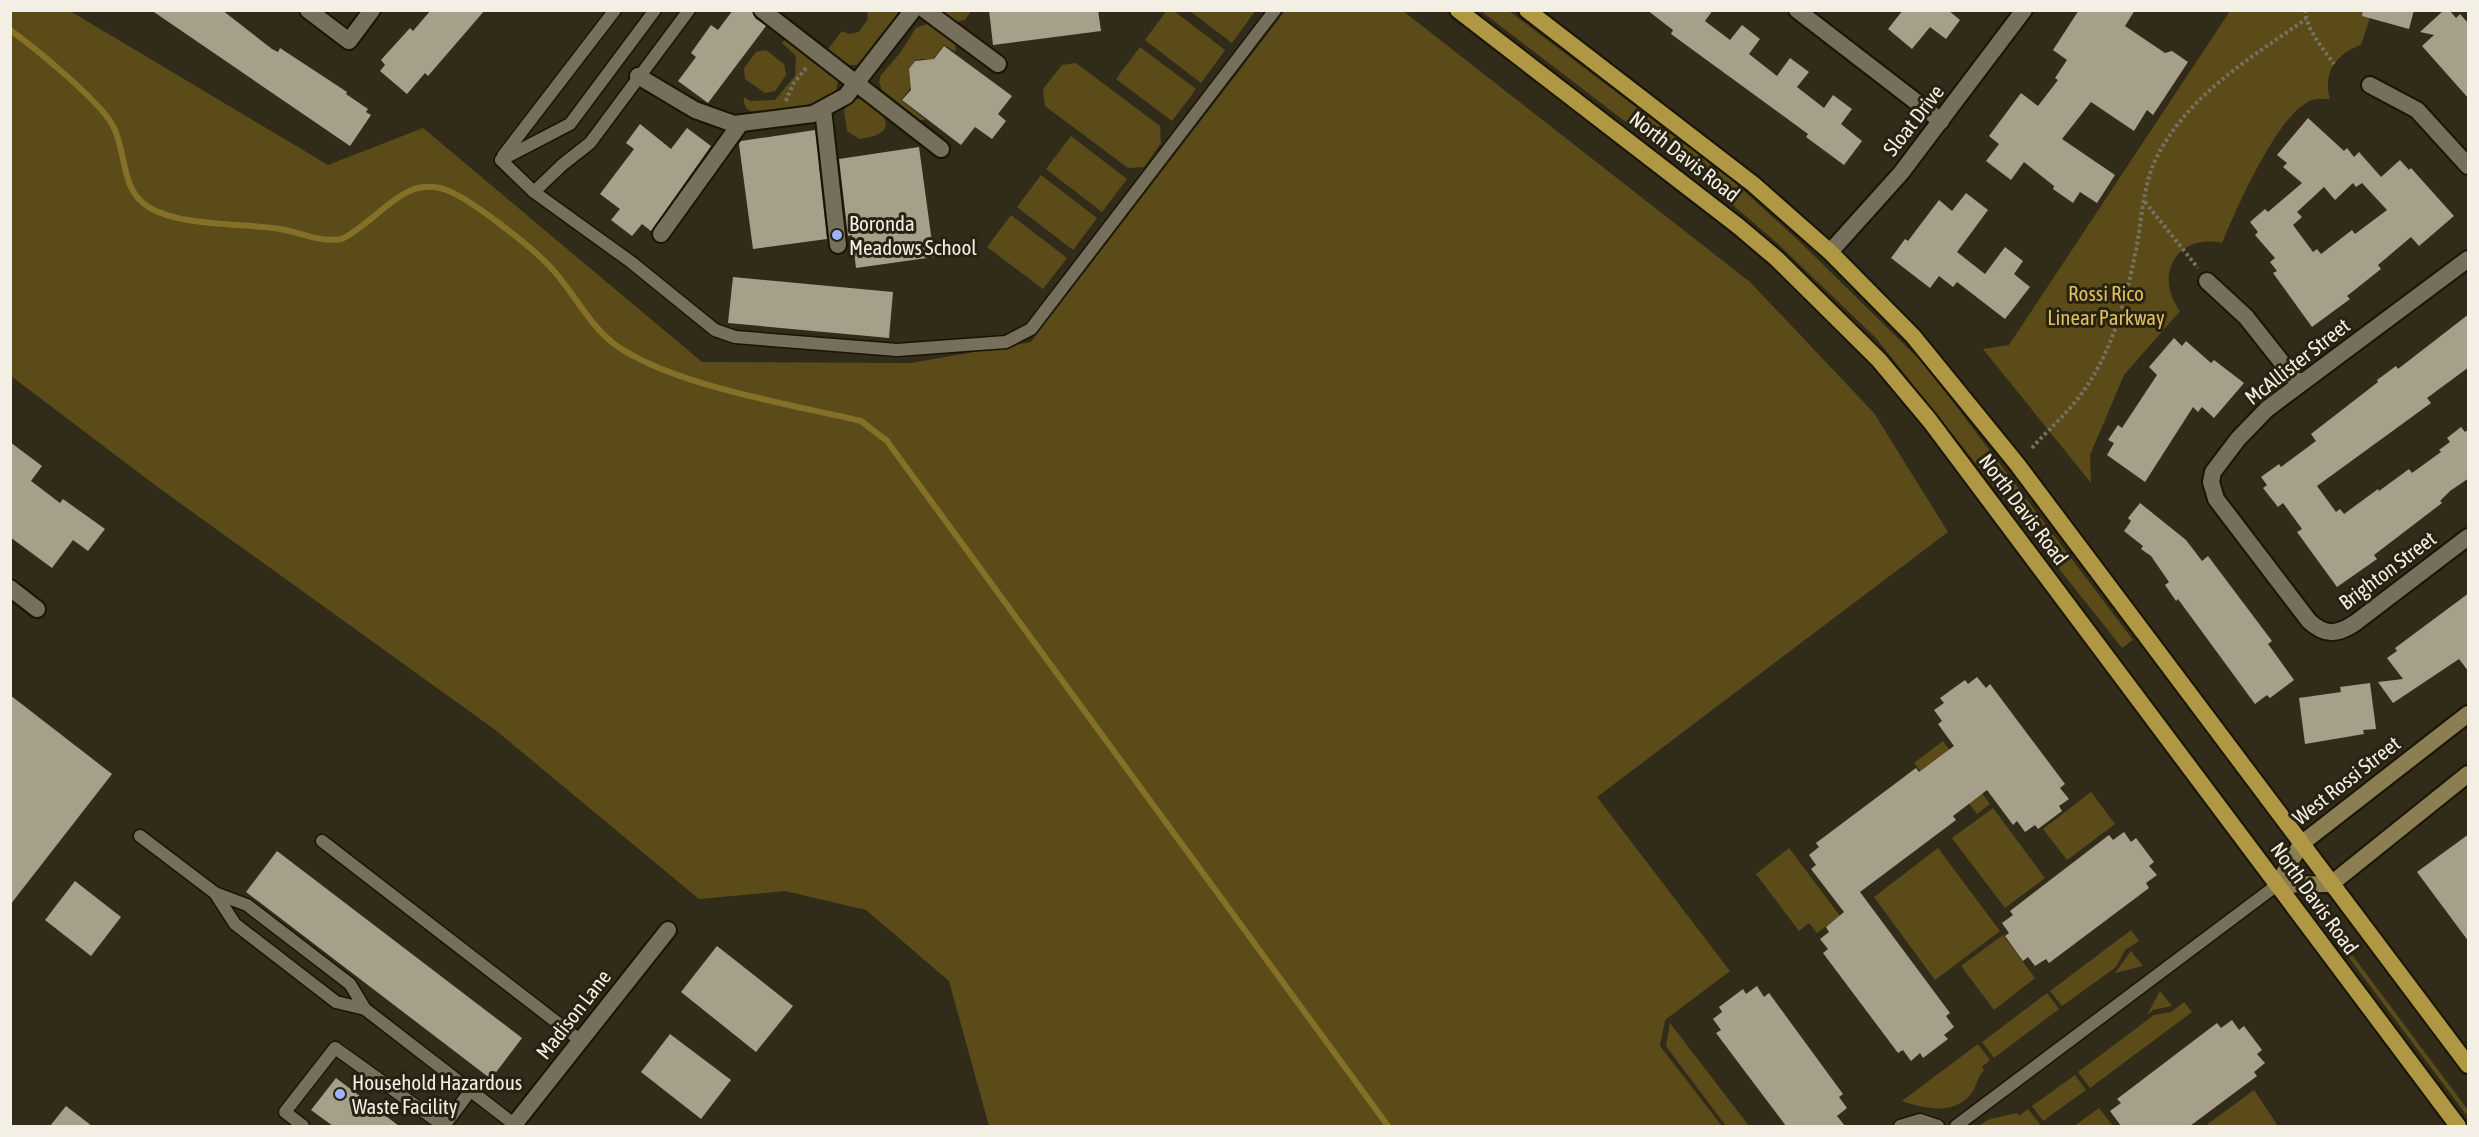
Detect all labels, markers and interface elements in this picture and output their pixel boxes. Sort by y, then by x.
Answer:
street label: Sloat Drive [1878,80,1948,160]
street label: North Davis Road [1625,106,1745,206]
place label: Boronda Meadows School [849,211,977,259]
marker: Boronda Meadows School [830,228,844,242]
park label: Rossi Rico Linear Parkway [2047,281,2165,329]
street label: McAllister Street [2240,313,2354,409]
street label: North Davis Road [1974,449,2074,569]
street label: Brighton Street [2334,526,2440,614]
street label: West Rossi Street [2288,731,2404,829]
street label: North Davis Road [2266,837,2364,959]
street label: Madison Lane [531,965,615,1063]
place label: Household Hazardous Waste Facility [352,1070,522,1118]
marker: Household Hazardous Waste Facility [333,1087,347,1101]

